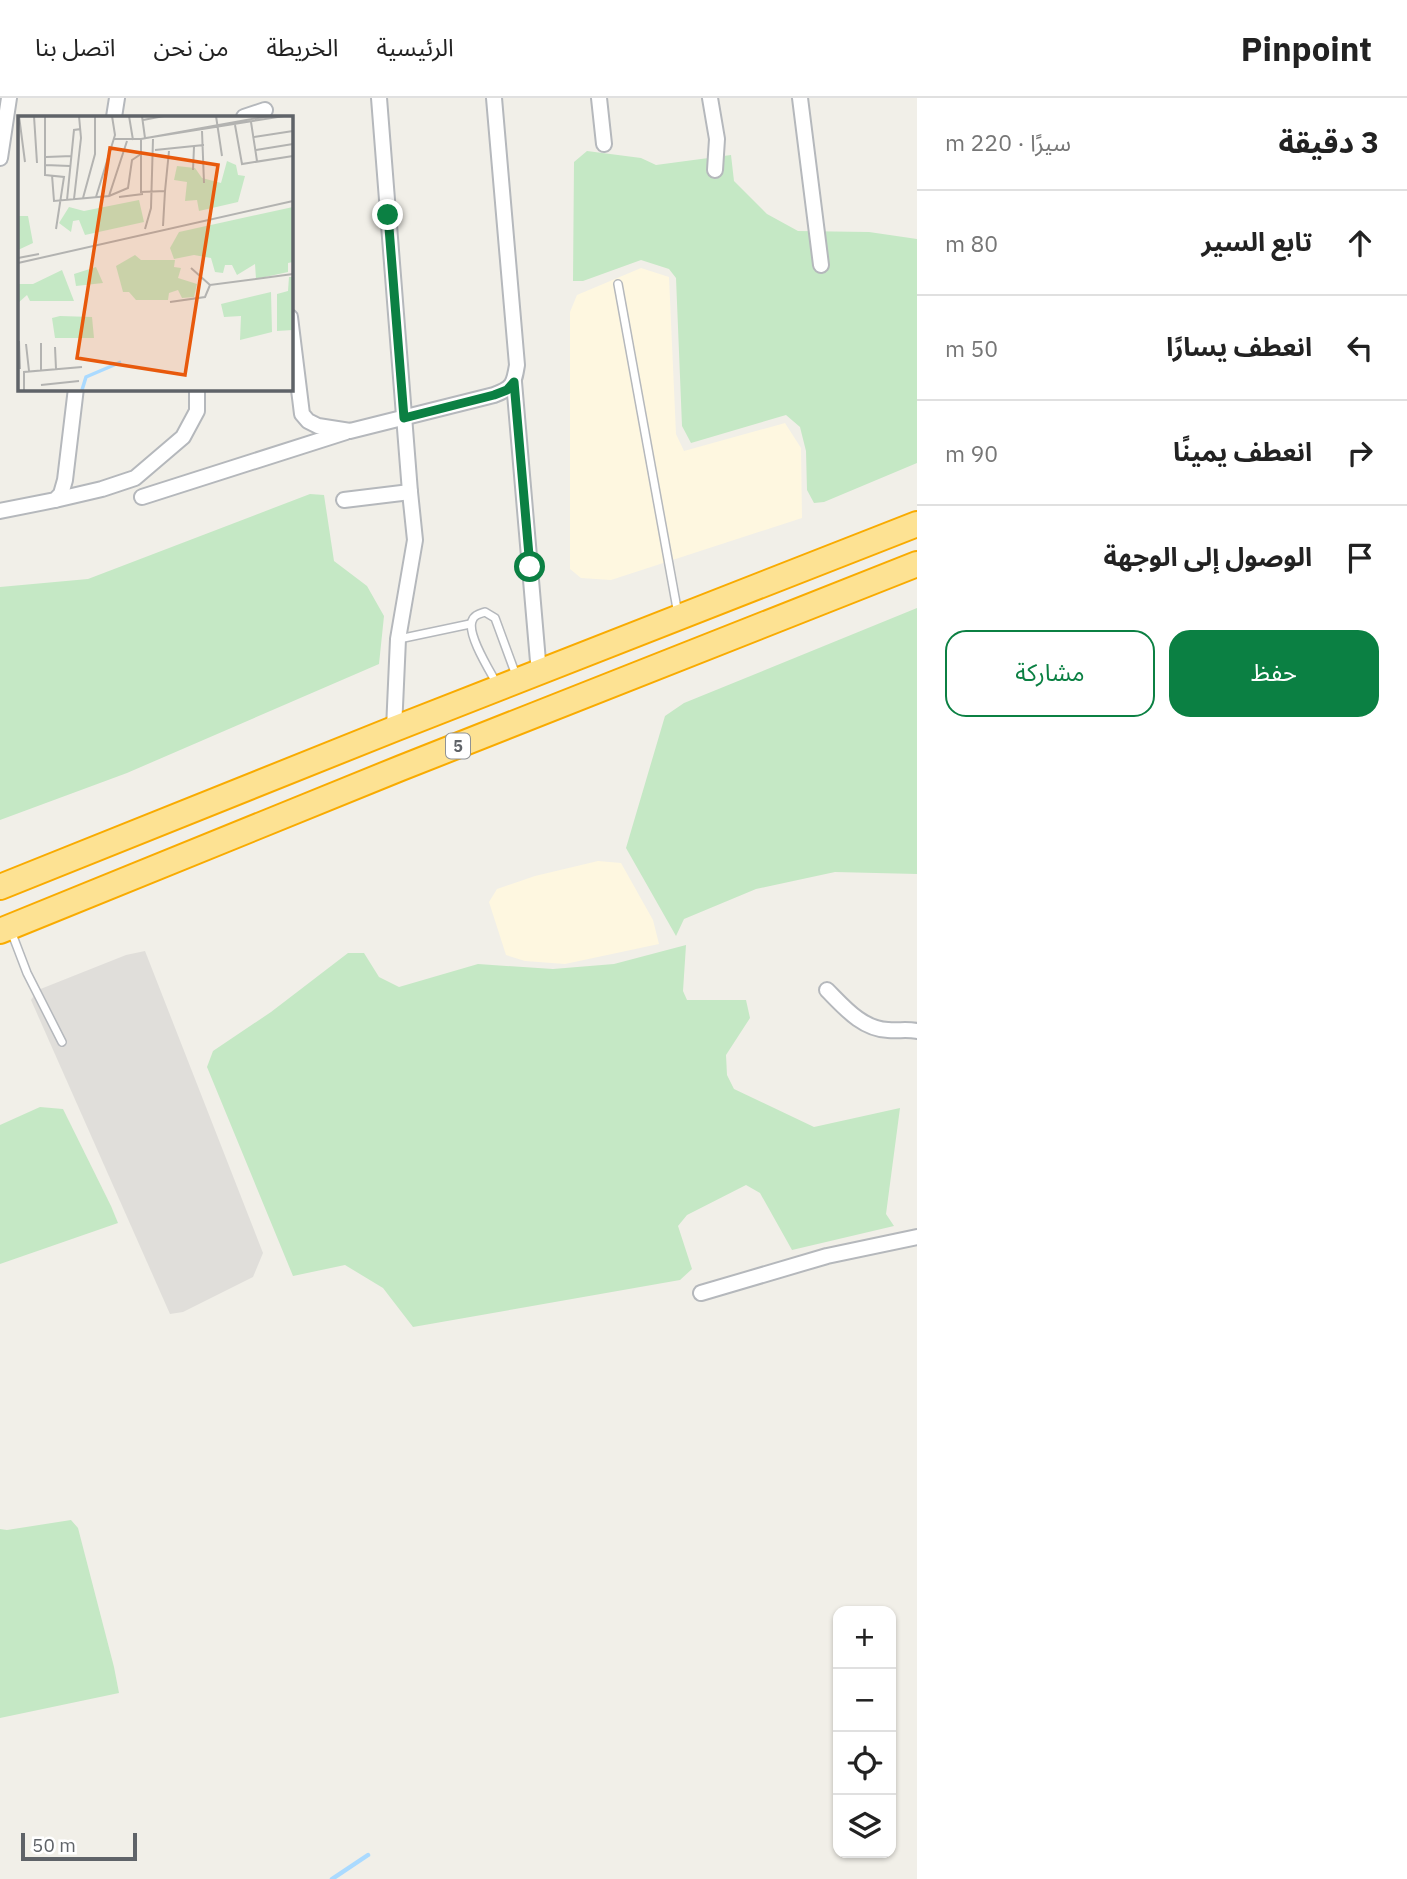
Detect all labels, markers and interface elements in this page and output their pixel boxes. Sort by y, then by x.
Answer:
text: Pinpoint [1241,27,1372,70]
text: اتصل بنا [35,31,116,63]
text: من نحن [154,31,229,63]
text: الخريطة [267,31,339,63]
text: الرئيسية [377,31,454,63]
inset map [18,116,292,390]
text: 3 دقيقة [1278,122,1379,161]
text: سيرًا · 220 m [945,127,1071,157]
route end [372,199,403,230]
text: تابع السير [1202,224,1312,258]
icon: ahead [1341,224,1379,262]
text: 80 m [945,228,998,258]
text: انعطف يسارًا [1166,329,1312,363]
icon: left [1341,329,1379,367]
text: 50 m [945,333,998,363]
text: انعطف يمينًا [1173,434,1312,468]
icon: right [1341,434,1379,472]
text: 90 m [945,438,998,468]
text: الوصول إلى الوجهة [1103,539,1312,573]
icon: arrive [1341,539,1379,577]
route start [514,551,545,582]
button: مشاركة [945,630,1155,717]
button: حفظ [1169,630,1379,717]
road number: 5 [446,734,470,758]
map controls [833,1606,896,1858]
button: + [833,1606,896,1669]
button: − [833,1669,896,1732]
button: locate [833,1732,896,1795]
button: layers [833,1795,896,1858]
scale bar [21,1830,136,1862]
text: 50 m [32,1833,76,1857]

